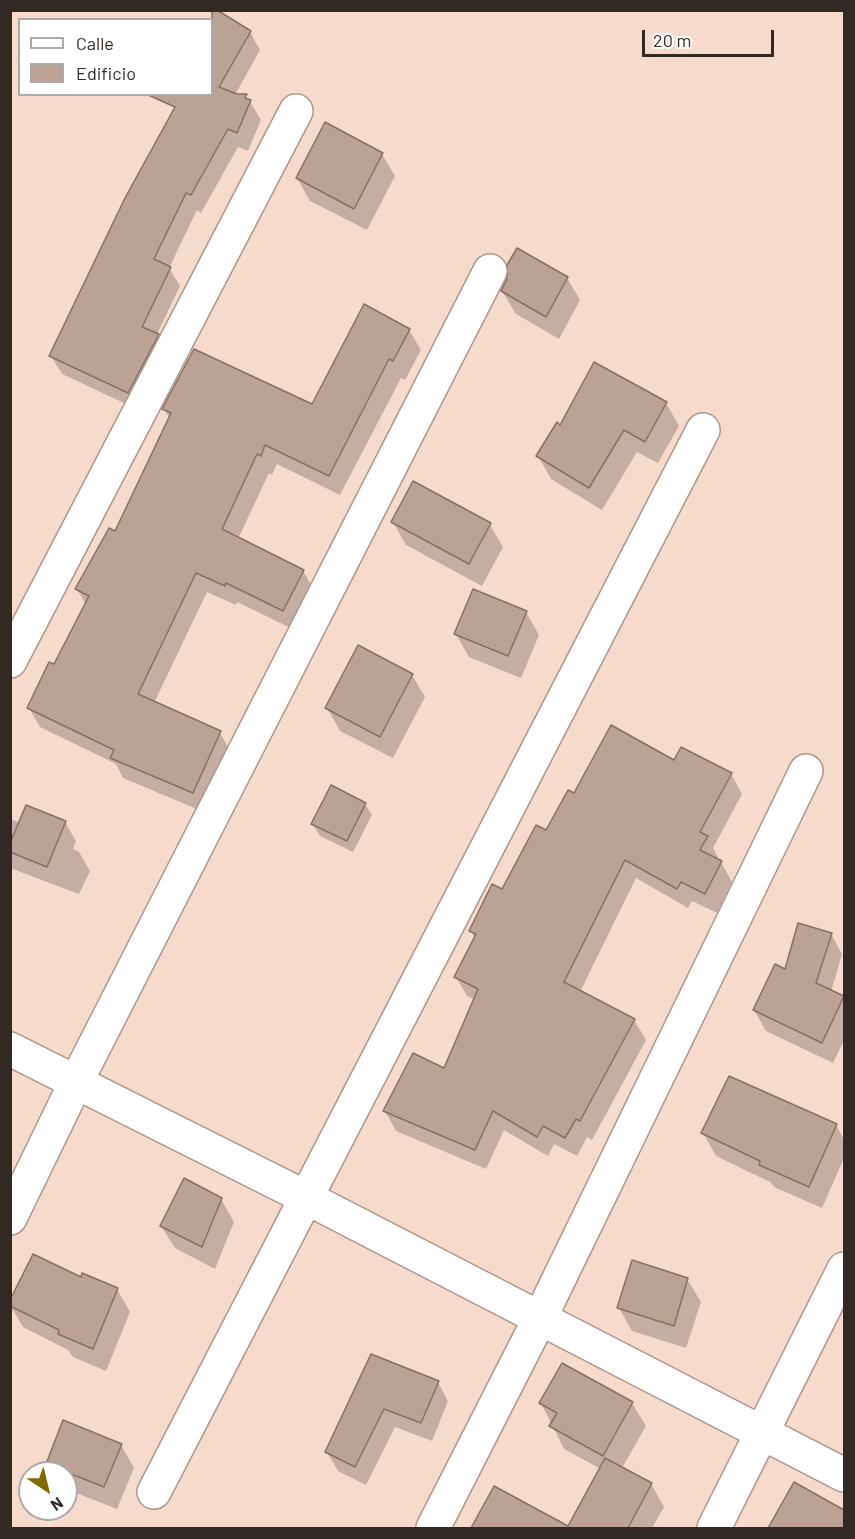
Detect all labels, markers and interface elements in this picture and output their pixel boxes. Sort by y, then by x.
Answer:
legend [18,18,213,96]
scale bar [645,18,777,56]
text: 20 m [653,29,691,51]
text: Calle [76,32,114,54]
text: Edificio [76,62,136,84]
north arrow [18,1461,78,1521]
text: N [48,1494,67,1515]

